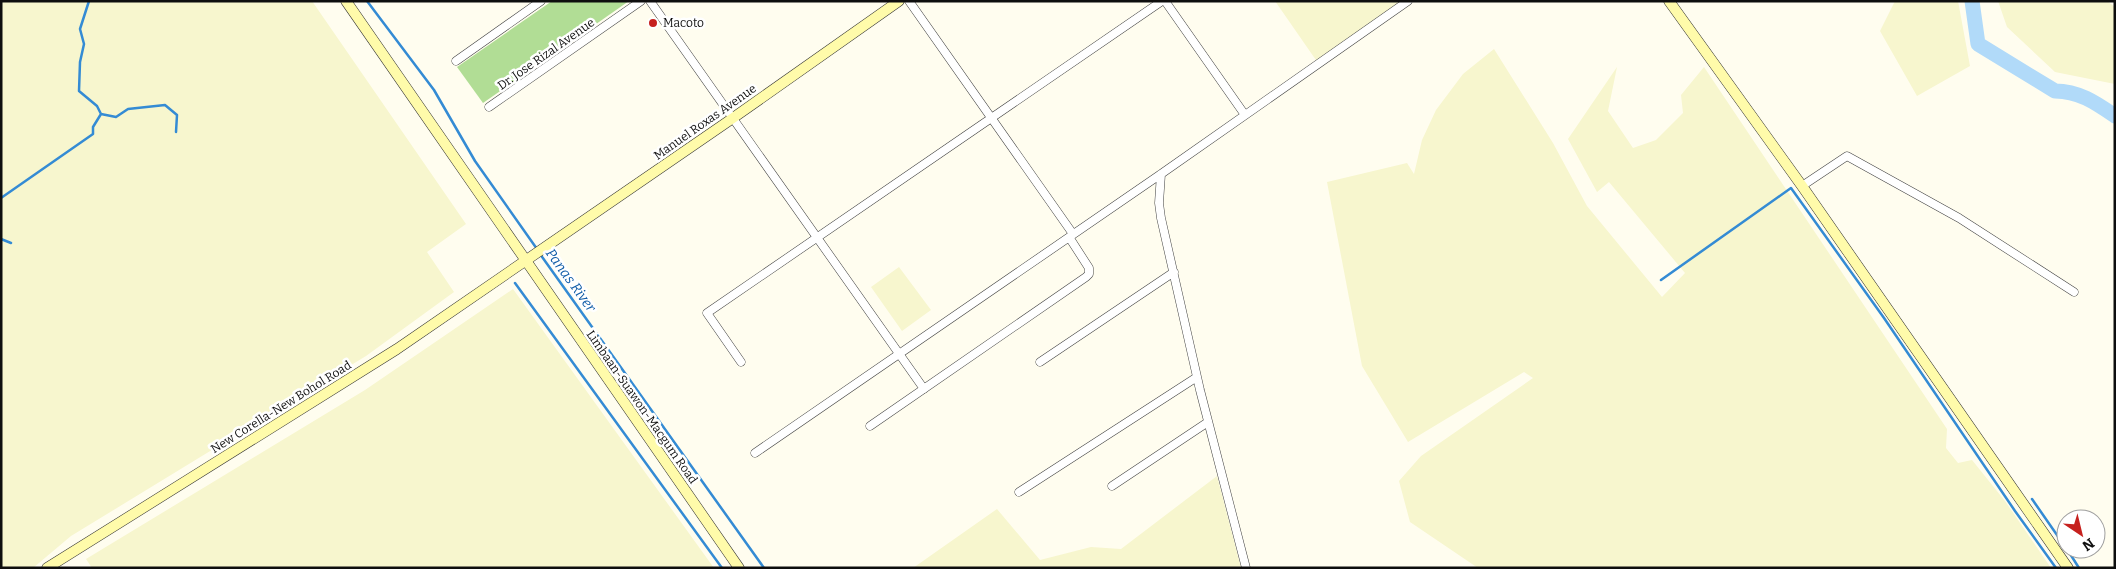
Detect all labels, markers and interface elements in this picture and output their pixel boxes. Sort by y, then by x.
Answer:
street label: Dr. Jose Rizal Avenue [495,15,597,93]
place label: Macoto [663,16,704,30]
marker: Macoto [647,17,659,29]
street label: Manuel Roxas Avenue [651,81,759,163]
water label: Panas River [542,245,600,316]
street label: Limbaan-Suawon-Macgum Road [584,328,700,486]
street label: New Corella-New Bohol Road [208,358,354,456]
north arrow [2056,509,2106,559]
text: N [2079,534,2097,554]

